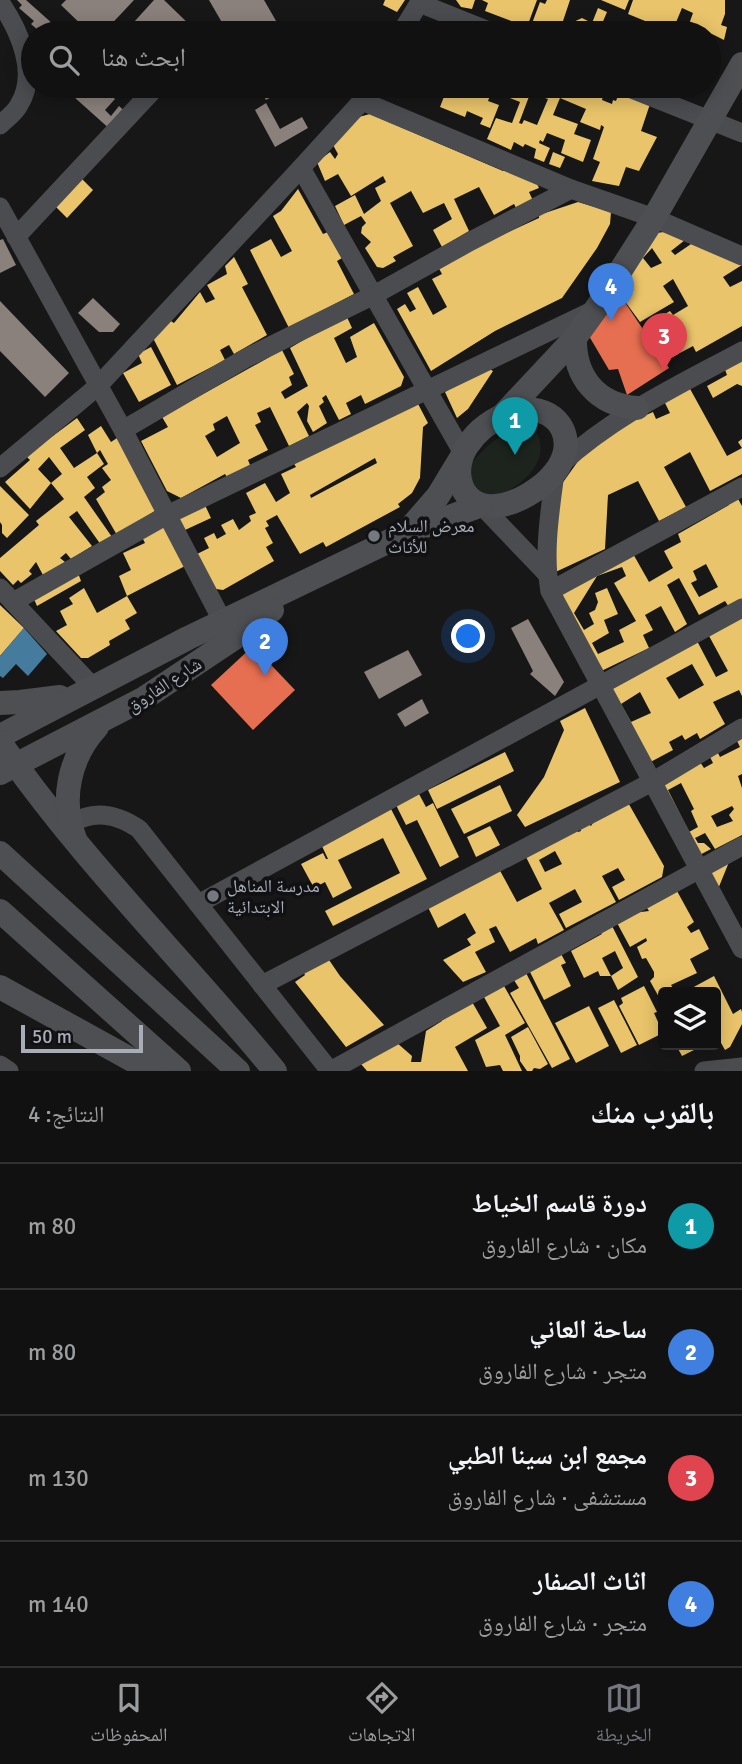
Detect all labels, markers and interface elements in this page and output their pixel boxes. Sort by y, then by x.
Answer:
search box [21,21,721,98]
icon: search [45,41,83,79]
text: ابحث هنا [101,42,186,74]
pin: 4 [588,263,634,321]
pin: 3 [641,313,687,371]
pin: 1 [492,397,538,455]
place label: معرض السلام للأثاث [388,515,474,558]
marker: معرض السلام للأثاث [366,528,382,544]
pin: 2 [242,618,288,676]
your location [451,619,485,653]
street label: شارع الفاروق [122,653,206,717]
place label: مدرسة المناهل الابتدائية [227,875,320,918]
marker: مدرسة المناهل الابتدائية [205,888,221,904]
map controls [658,987,721,1050]
button: layers [658,987,721,1050]
scale bar [21,1022,144,1054]
text: 50 m [32,1025,72,1049]
text: بالقرب منك [590,1095,714,1132]
text: النتائج: 4 [28,1100,104,1129]
text: دورة قاسم الخياط [472,1188,647,1220]
text: 80 m [28,1212,76,1241]
text: 1 [685,1212,697,1241]
text: مكان · شارع الفاروق [481,1231,647,1260]
text: ساحة العاني [529,1314,647,1346]
text: 80 m [28,1338,76,1367]
text: 2 [685,1338,697,1367]
text: متجر · شارع الفاروق [478,1357,647,1386]
text: مجمع ابن سينا الطبي [448,1440,647,1472]
text: 130 m [28,1464,89,1493]
text: 3 [685,1464,697,1493]
text: مستشفى · شارع الفاروق [448,1483,647,1512]
text: اثاث الصفار [534,1566,647,1598]
text: 140 m [28,1590,89,1619]
text: 4 [685,1590,697,1619]
text: متجر · شارع الفاروق [478,1609,647,1638]
tab: المحفوظات [90,1679,168,1753]
tab: الاتجاهات [348,1679,415,1753]
tab: الخريطة [596,1679,652,1753]

